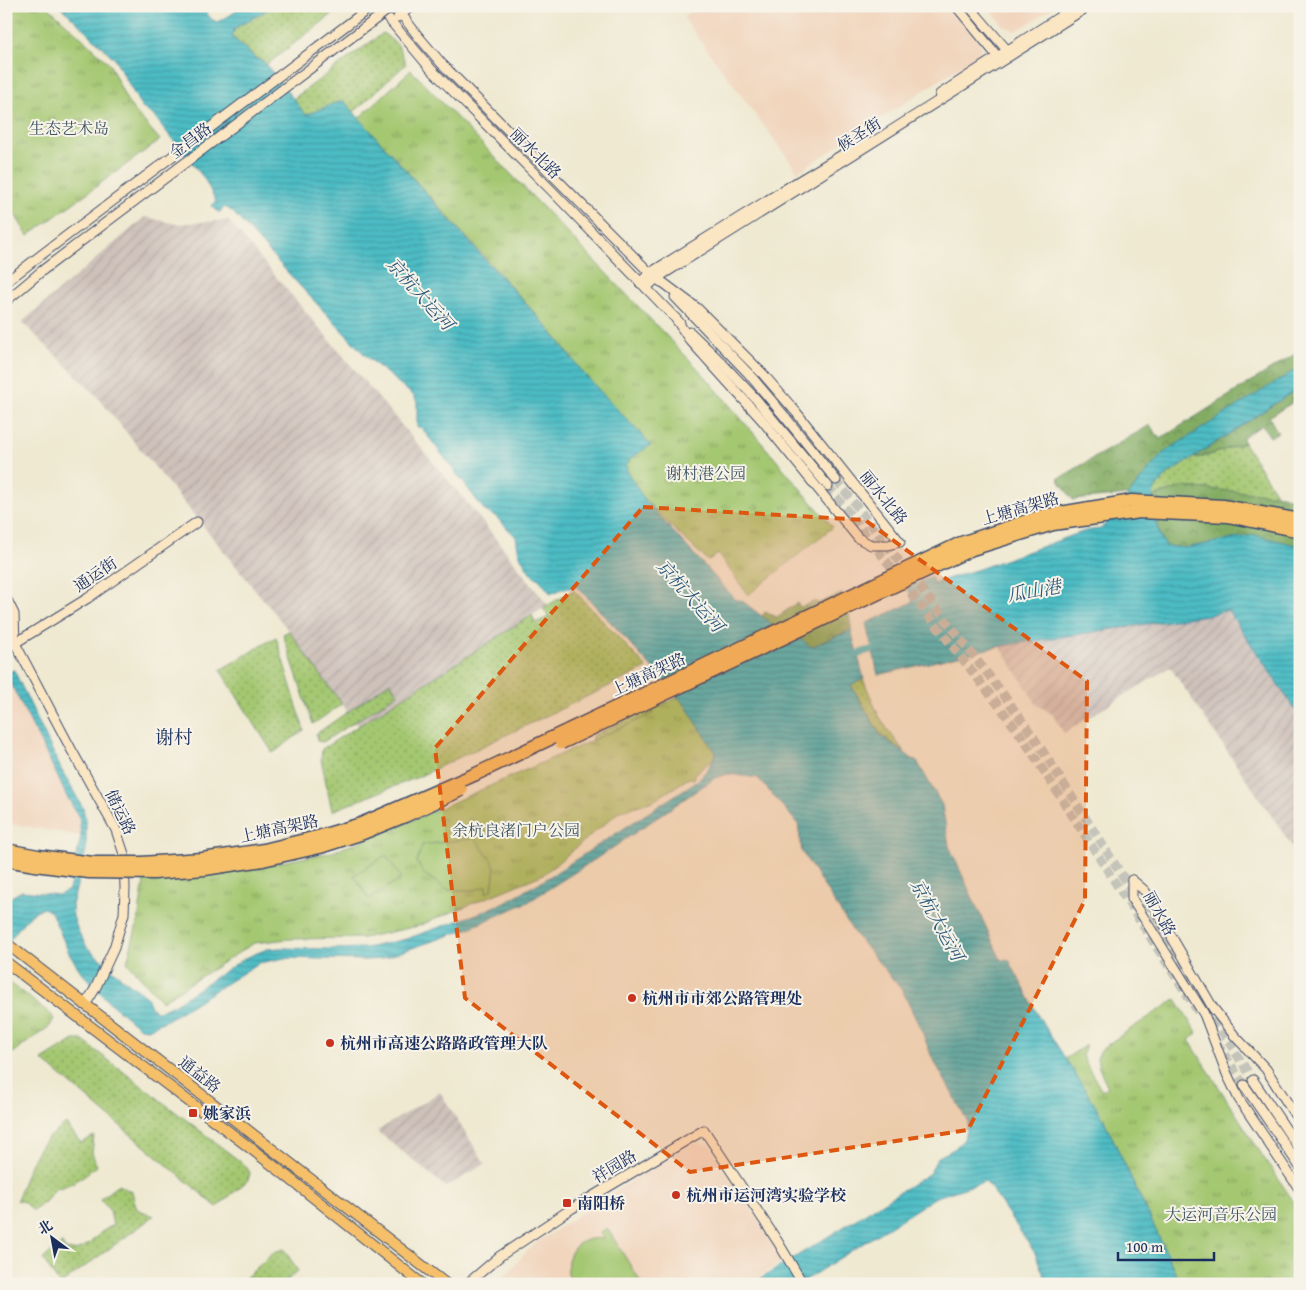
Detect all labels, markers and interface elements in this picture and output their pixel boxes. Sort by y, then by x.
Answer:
street label: 候圣街 [832,111,886,157]
park label: 生态艺术岛 [29,116,109,140]
street label: 金昌路 [164,116,216,164]
street label: 丽水北路 [505,122,567,184]
water label: 京杭大运河 [380,251,463,338]
park label: 谢村港公园 [666,461,746,485]
street label: 丽水北路 [855,465,913,529]
street label: 上塘高架路 [978,485,1062,531]
street label: 通运街 [68,551,122,597]
water label: 京杭大运河 [650,553,733,640]
water label: 瓜山港 [1005,572,1065,608]
street label: 上塘高架路 [607,646,689,702]
district label: 谢村 [155,723,193,751]
street label: 储运路 [100,785,142,839]
street label: 上塘高架路 [237,808,321,848]
park label: 余杭良渚门户公园 [452,818,580,842]
water label: 京杭大运河 [904,874,973,968]
street label: 丽水路 [1138,886,1182,940]
place label: 杭州市市郊公路管理处 [642,986,802,1010]
marker: 杭州市市郊公路管理处 [626,992,638,1004]
place label: 杭州市高速公路路政管理大队 [340,1031,548,1055]
marker: 杭州市高速公路路政管理大队 [324,1037,336,1049]
street label: 通益路 [174,1050,226,1098]
place label: 姚家浜 [203,1101,251,1125]
marker: 姚家浜 [187,1107,199,1119]
street label: 祥园路 [587,1143,641,1189]
place label: 杭州市运河湾实验学校 [686,1183,846,1207]
marker: 杭州市运河湾实验学校 [670,1189,682,1201]
place label: 南阳桥 [577,1191,625,1215]
marker: 南阳桥 [561,1197,573,1209]
park label: 大运河音乐公园 [1165,1202,1277,1226]
north arrow [28,1212,78,1262]
text: 北 [34,1215,56,1239]
scale bar [1118,1230,1215,1262]
text: 100 m [1126,1236,1164,1257]

